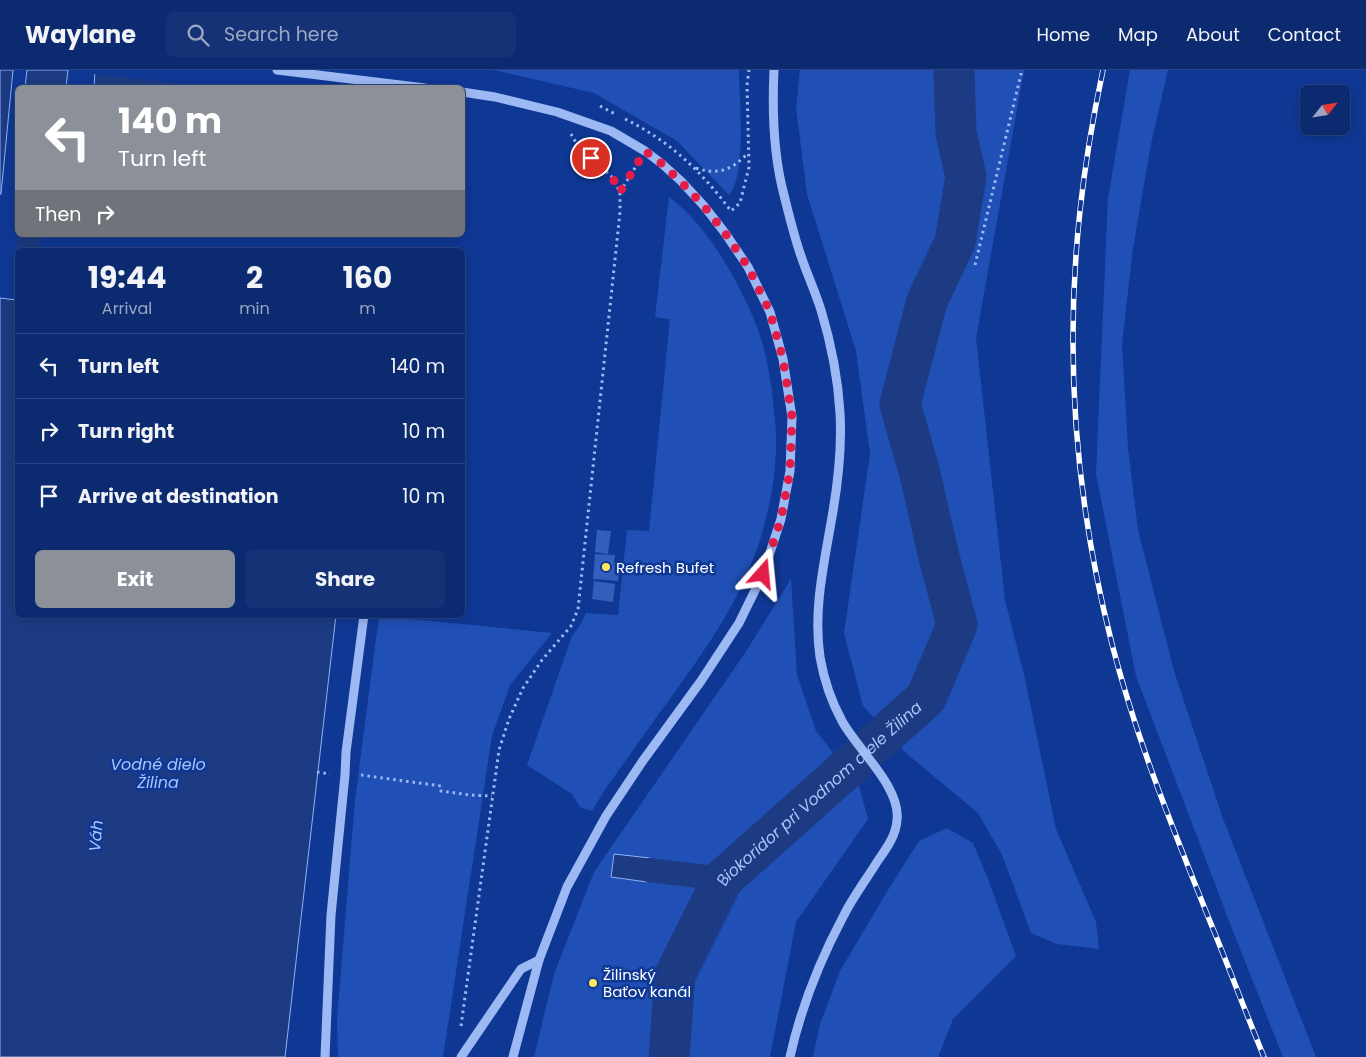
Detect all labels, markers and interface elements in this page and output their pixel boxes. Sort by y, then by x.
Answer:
search box [166,12,516,57]
text: Waylane [25,18,136,51]
icon: search [184,21,212,49]
text: Search here [224,21,339,48]
text: Home [1036,22,1090,47]
text: Map [1118,22,1158,47]
text: About [1186,22,1240,47]
text: Contact [1268,22,1341,47]
north arrow [1300,85,1350,135]
map controls [1300,85,1350,135]
text: 140 m [118,96,222,145]
icon: left [35,105,100,170]
pin [570,137,612,179]
text: Turn left [118,143,206,174]
icon: arrive [577,144,605,172]
icon: right [91,200,119,228]
text: Then [35,201,81,228]
text: 19:44 [88,256,167,299]
text: 2 [246,256,263,299]
text: 160 [342,256,392,299]
text: Arrival [102,297,152,320]
text: min [239,297,270,320]
text: m [359,297,376,320]
icon: left [35,352,63,380]
text: Turn left [78,353,159,380]
text: 140 m [390,353,445,380]
icon: right [35,417,63,445]
text: Turn right [78,418,174,445]
text: 10 m [402,418,445,445]
icon: arrive [35,482,63,510]
text: Arrive at destination [78,483,279,510]
text: 10 m [402,483,445,510]
position arrow [736,547,788,599]
button: Exit [35,550,235,608]
button: Share [245,550,445,608]
place label: Refresh Bufet [616,557,714,578]
marker: Refresh Bufet [600,561,612,573]
water label: Biokoridor pri Vodnom diele Žilina [710,696,927,889]
water label: Vodné dielo Žilina [110,753,206,794]
water label: Váh [83,819,109,853]
place label: Žilinský Baťov kanál [603,964,691,1002]
marker: Žilinský Baťov kanál [587,977,599,989]

